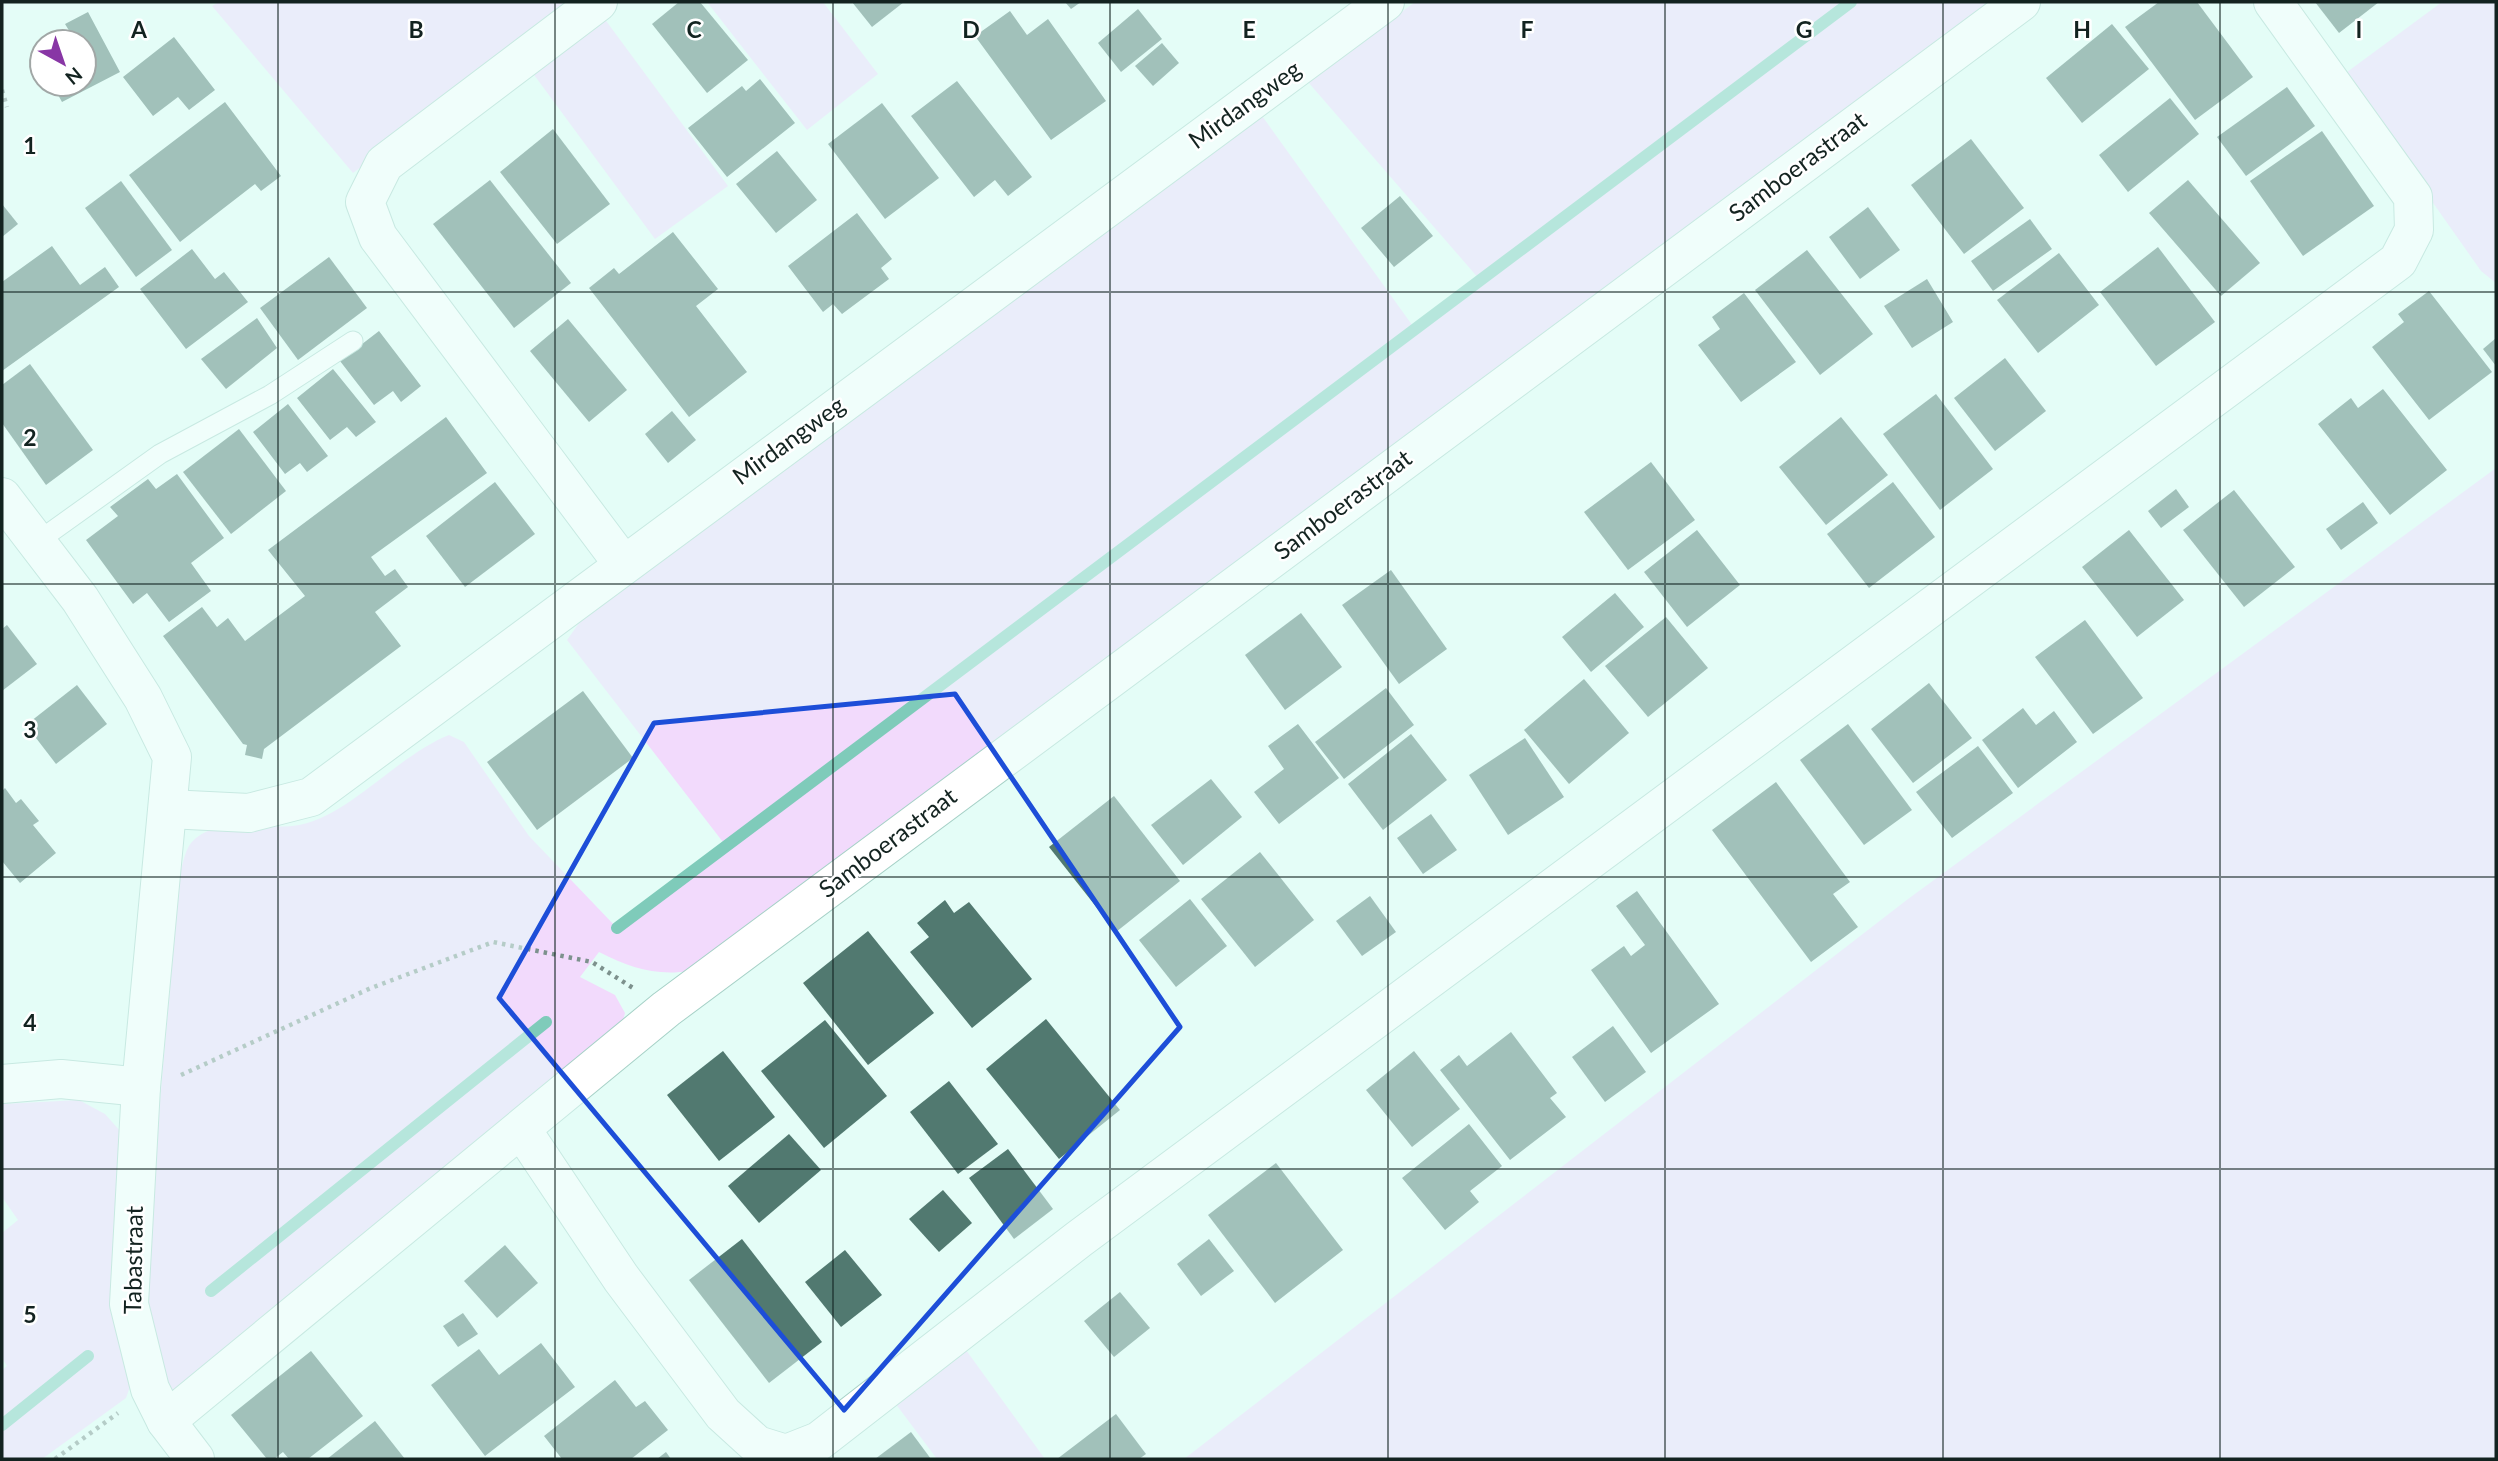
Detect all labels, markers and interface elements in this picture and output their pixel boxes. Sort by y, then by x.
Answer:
text: A [130,15,148,43]
text: B [408,15,424,43]
text: C [686,15,702,43]
text: D [962,15,980,43]
text: E [1242,15,1256,43]
text: F [1520,15,1534,43]
text: G [1796,15,1812,43]
text: H [2073,15,2091,43]
text: I [2356,15,2362,43]
north arrow [28,28,98,98]
street label: Mirdangweg [1183,53,1306,154]
text: N [61,63,87,90]
street label: Samboerastraat [1723,104,1872,227]
text: 1 [23,131,37,159]
street label: Mirdangweg [727,389,850,490]
text: 2 [23,423,37,451]
street label: Samboerastraat [1268,442,1417,565]
text: 3 [23,715,37,743]
street label: Samboerastraat [813,780,962,903]
text: 4 [23,1008,37,1036]
street label: Tabastraat [117,1205,148,1315]
text: 5 [23,1300,37,1328]

